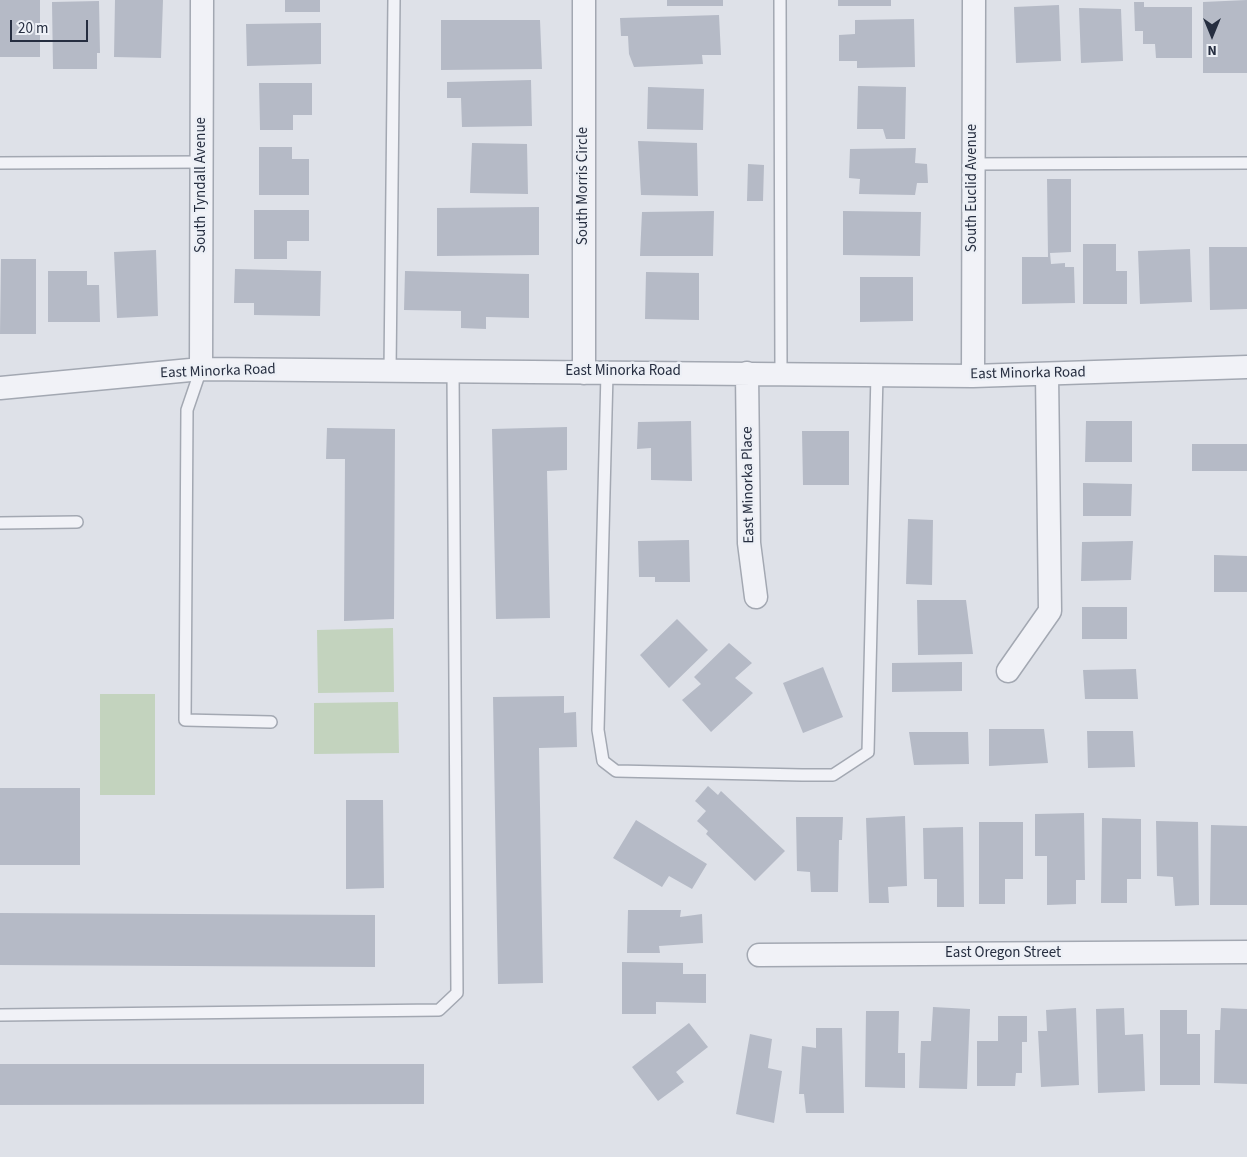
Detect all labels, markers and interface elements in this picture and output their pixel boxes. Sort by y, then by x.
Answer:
scale bar [12,10,90,42]
north arrow [1187,10,1237,60]
text: 20 m [18,18,48,39]
text: N [1207,40,1217,60]
street label: South Tyndall Avenue [193,117,211,253]
street label: South Euclid Avenue [964,124,982,252]
street label: South Morris Circle [575,127,593,245]
street label: East Minorka Road [160,361,276,383]
street label: East Minorka Road [565,363,681,381]
street label: East Minorka Road [970,364,1086,384]
street label: East Minorka Place [739,426,759,544]
street label: East Oregon Street [945,945,1061,963]

